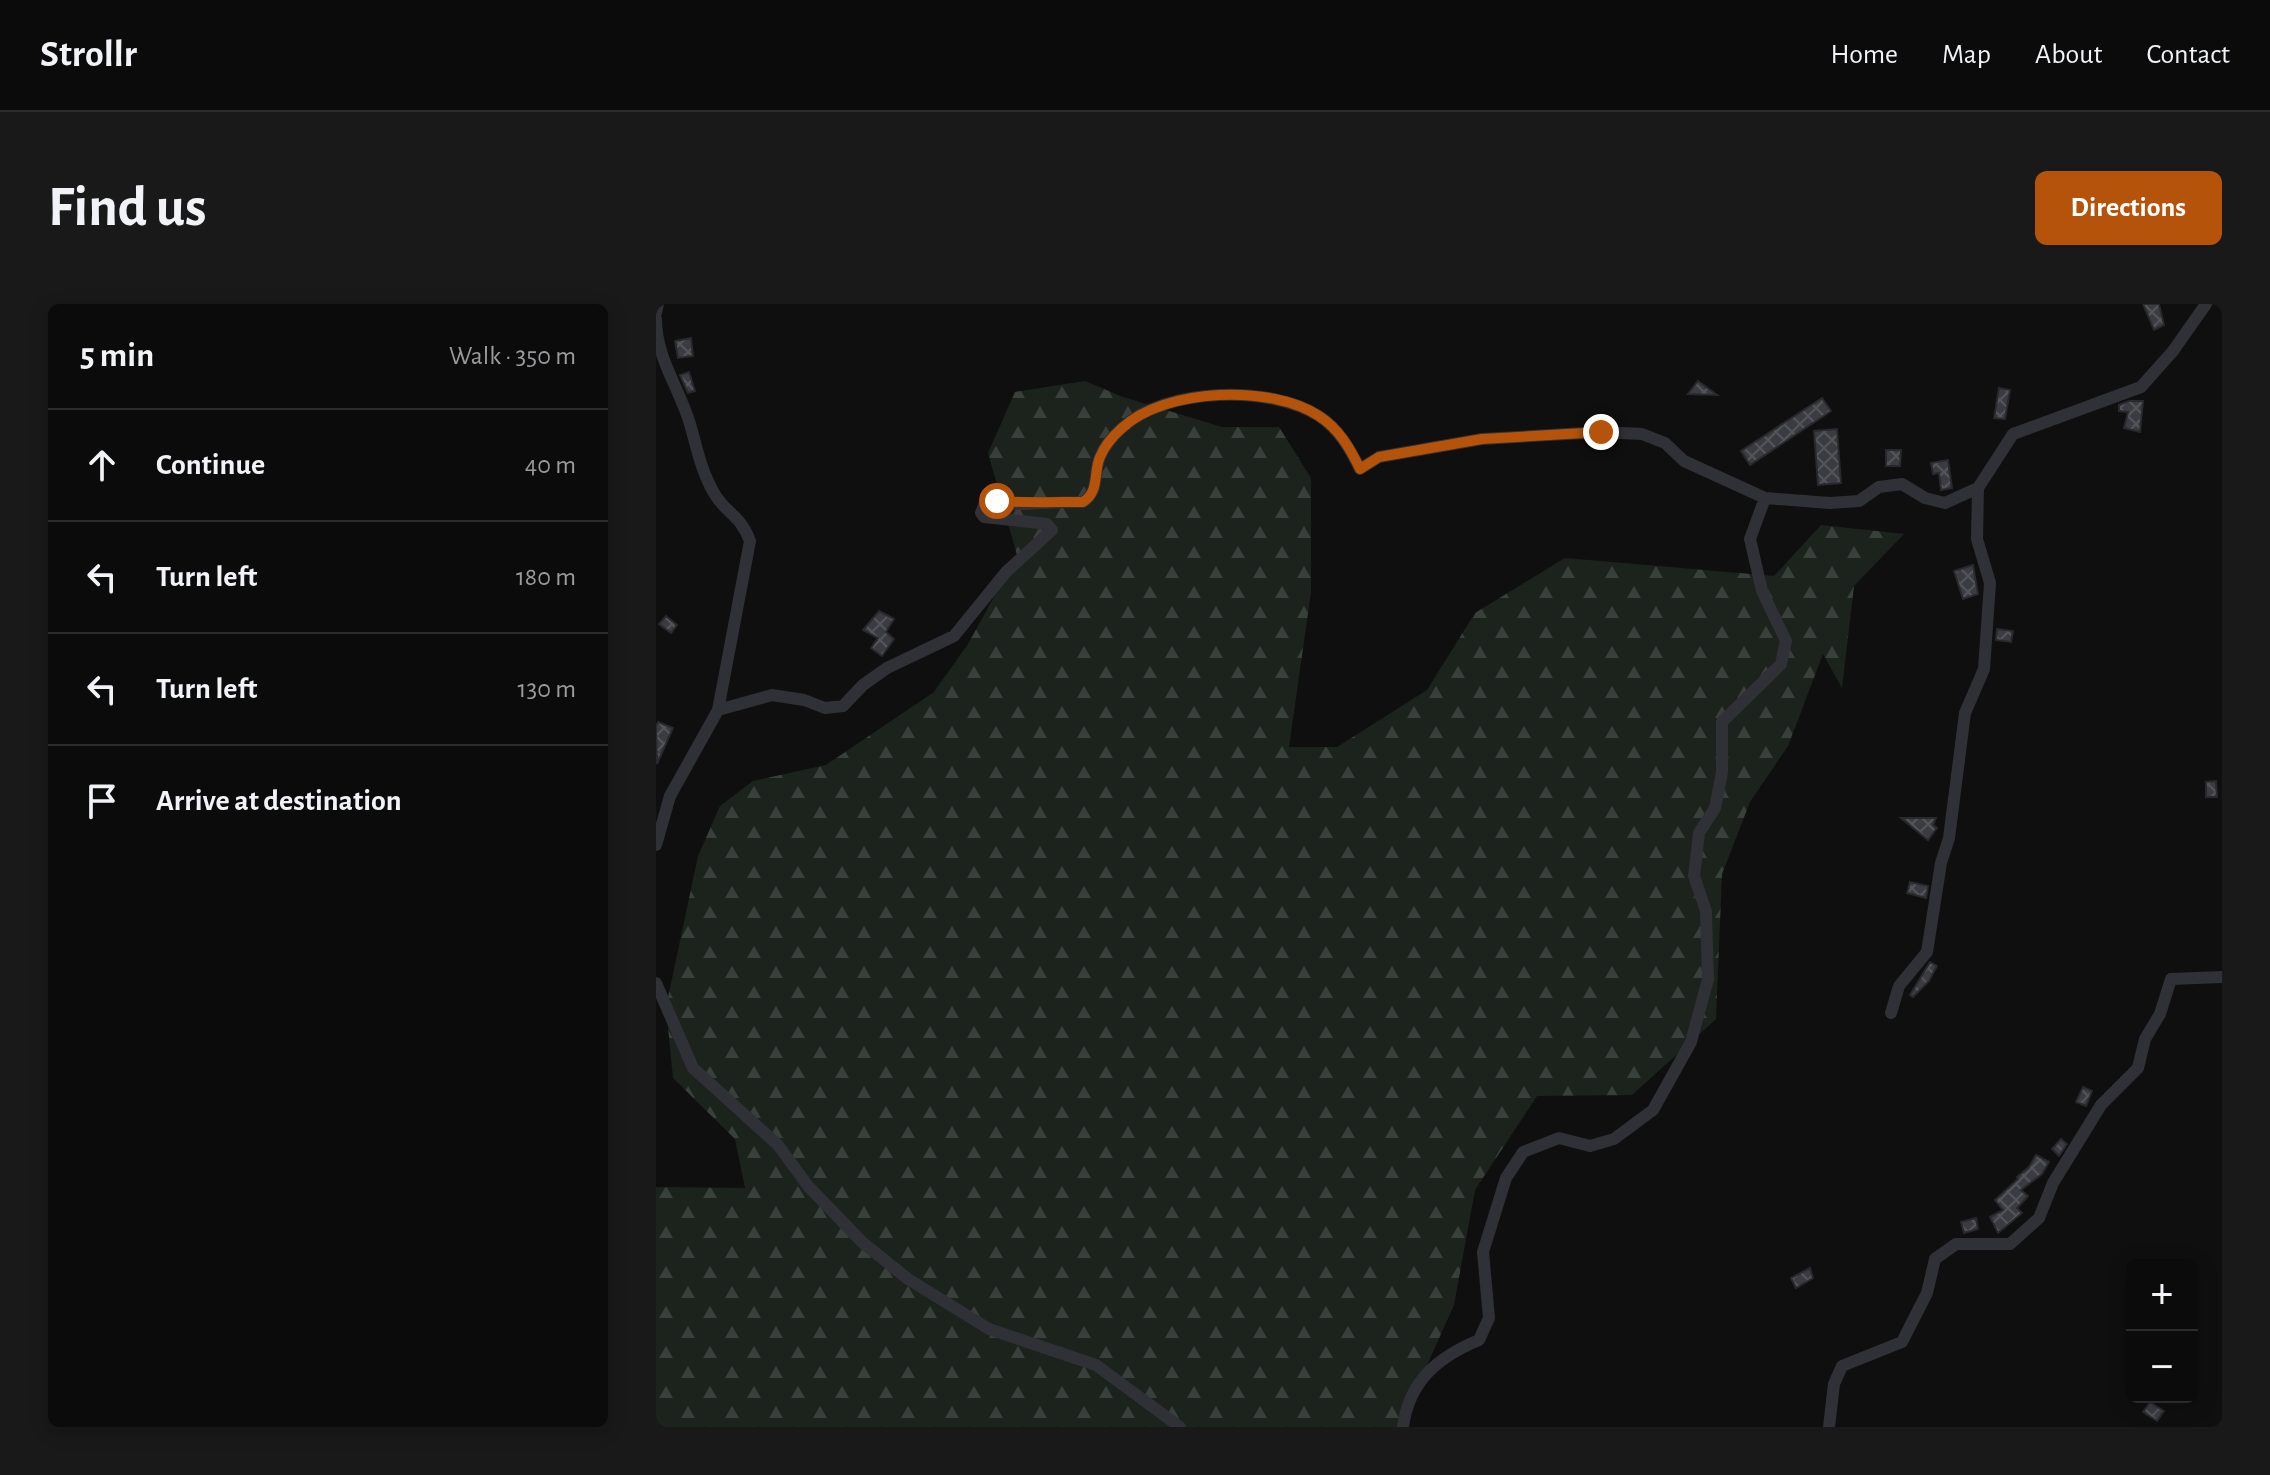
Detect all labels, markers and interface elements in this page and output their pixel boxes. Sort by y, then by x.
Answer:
text: Strollr [40,36,137,74]
text: Home [1831,41,1898,69]
text: Map [1942,41,1991,69]
text: About [2035,41,2103,69]
text: Contact [2147,41,2230,69]
button: Directions [2035,171,2222,245]
text: Find us [48,180,206,236]
text: 5 min [80,339,154,373]
text: Walk · 350 m [449,343,576,369]
route end [1583,414,1619,450]
icon: ahead [80,443,124,487]
text: Continue [156,450,265,480]
text: 40 m [525,452,576,478]
route start [979,483,1015,519]
icon: left [80,555,124,599]
text: Turn left [156,562,257,592]
text: 180 m [516,564,576,590]
icon: left [80,667,124,711]
text: Turn left [156,674,257,704]
text: 130 m [518,676,576,702]
icon: arrive [80,779,124,823]
text: Arrive at destination [156,786,402,816]
map controls [2126,1259,2198,1403]
button: + [2126,1259,2198,1331]
button: − [2126,1331,2198,1403]

